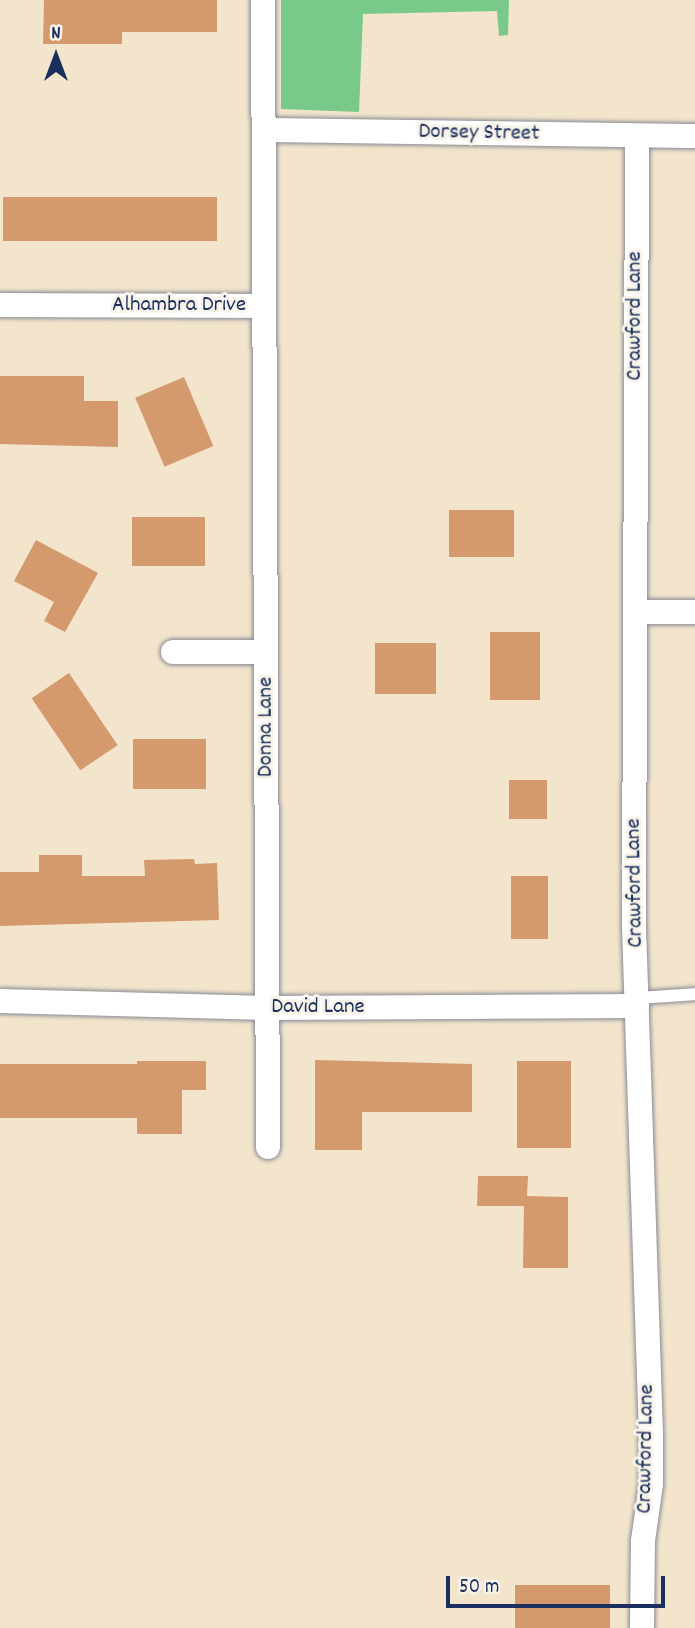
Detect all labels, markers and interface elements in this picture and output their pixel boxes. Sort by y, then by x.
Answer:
north arrow [21,21,91,91]
text: N [51,21,61,48]
street label: Dorsey Street [418,119,540,149]
street label: Crawford Lane [622,251,650,381]
street label: Alhambra Drive [112,292,246,320]
street label: Donna Lane [253,677,281,777]
street label: Crawford Lane [621,818,651,948]
street label: David Lane [271,994,365,1022]
street label: Crawford Lane [632,1384,662,1514]
scale bar [450,1562,669,1606]
text: 50 m [459,1573,499,1603]

